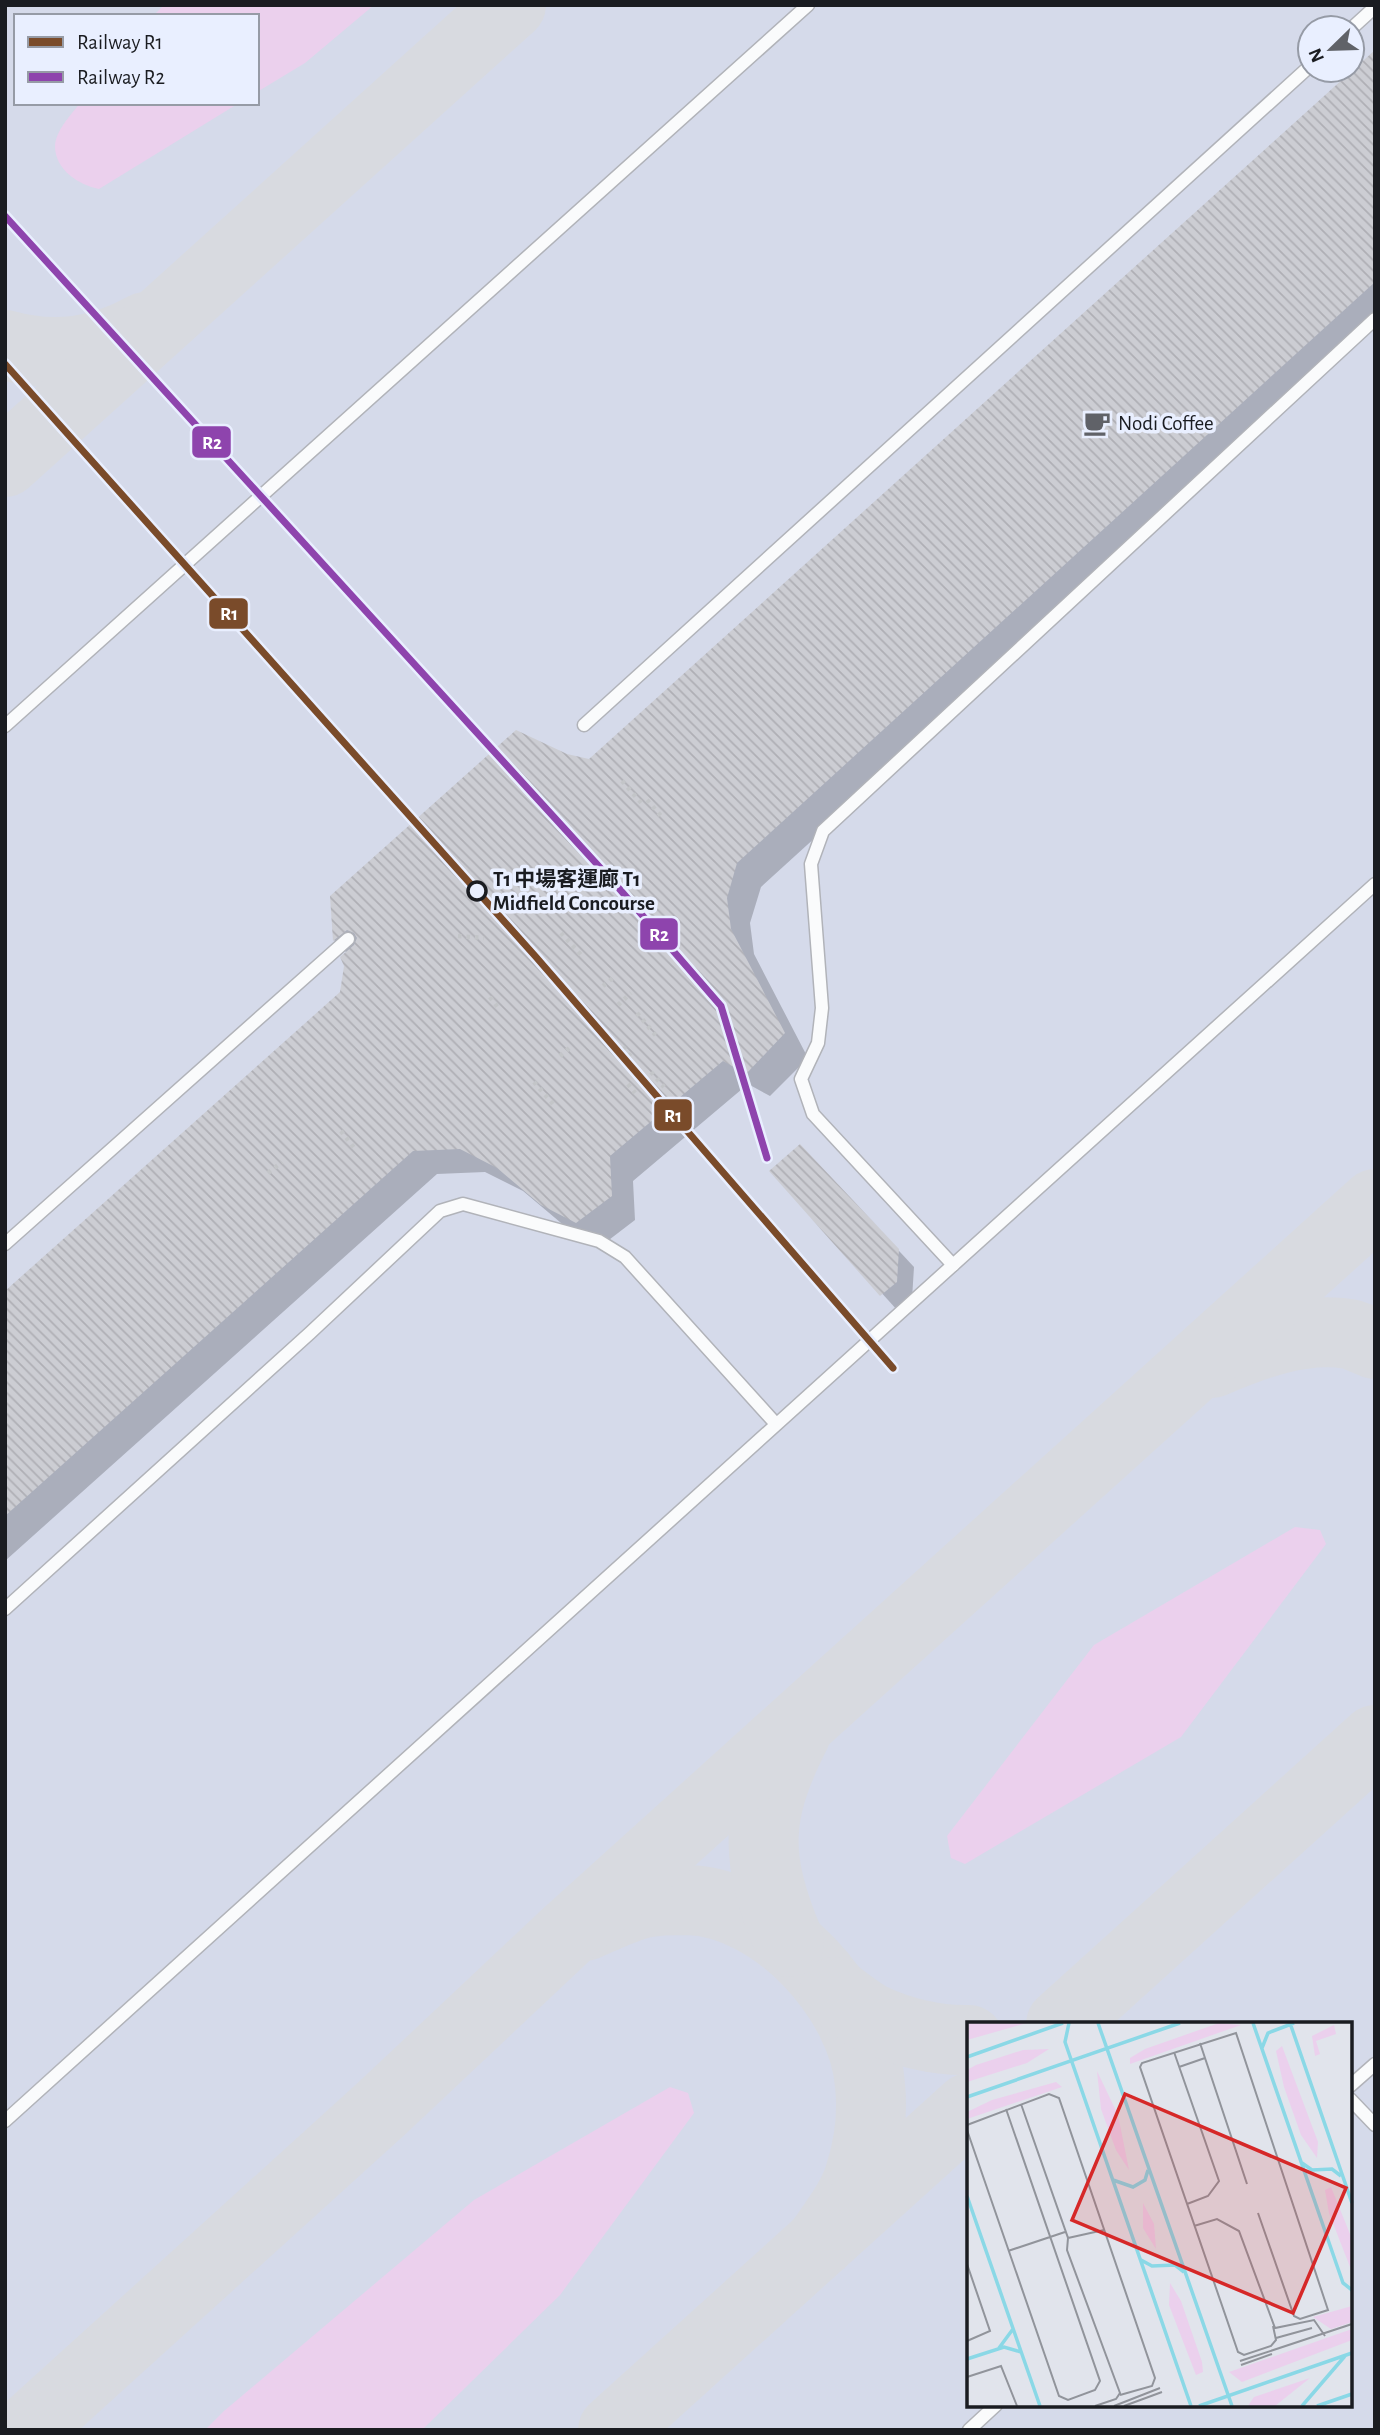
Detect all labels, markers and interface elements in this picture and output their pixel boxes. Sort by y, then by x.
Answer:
legend [14,14,259,105]
north arrow [1296,14,1366,84]
text: Railway R1 [77,32,163,53]
text: N [1305,45,1328,65]
text: Railway R2 [77,67,165,88]
cafe icon: Nodi Coffee [1082,408,1112,438]
place label: Nodi Coffee [1118,413,1214,434]
line badge: R2 [191,425,232,459]
text: R2 [202,434,222,453]
line badge: R1 [208,597,249,630]
text: R1 [220,605,238,624]
place label: T1 中場客運廊 T1 Midfield Concourse [493,867,655,914]
marker: T1 中場客運廊 T1 Midfield Concourse [467,881,487,901]
line badge: R2 [639,917,679,951]
text: R2 [649,926,669,945]
line badge: R1 [653,1098,693,1132]
text: R1 [664,1107,682,1126]
inset map [967,2022,1352,2407]

